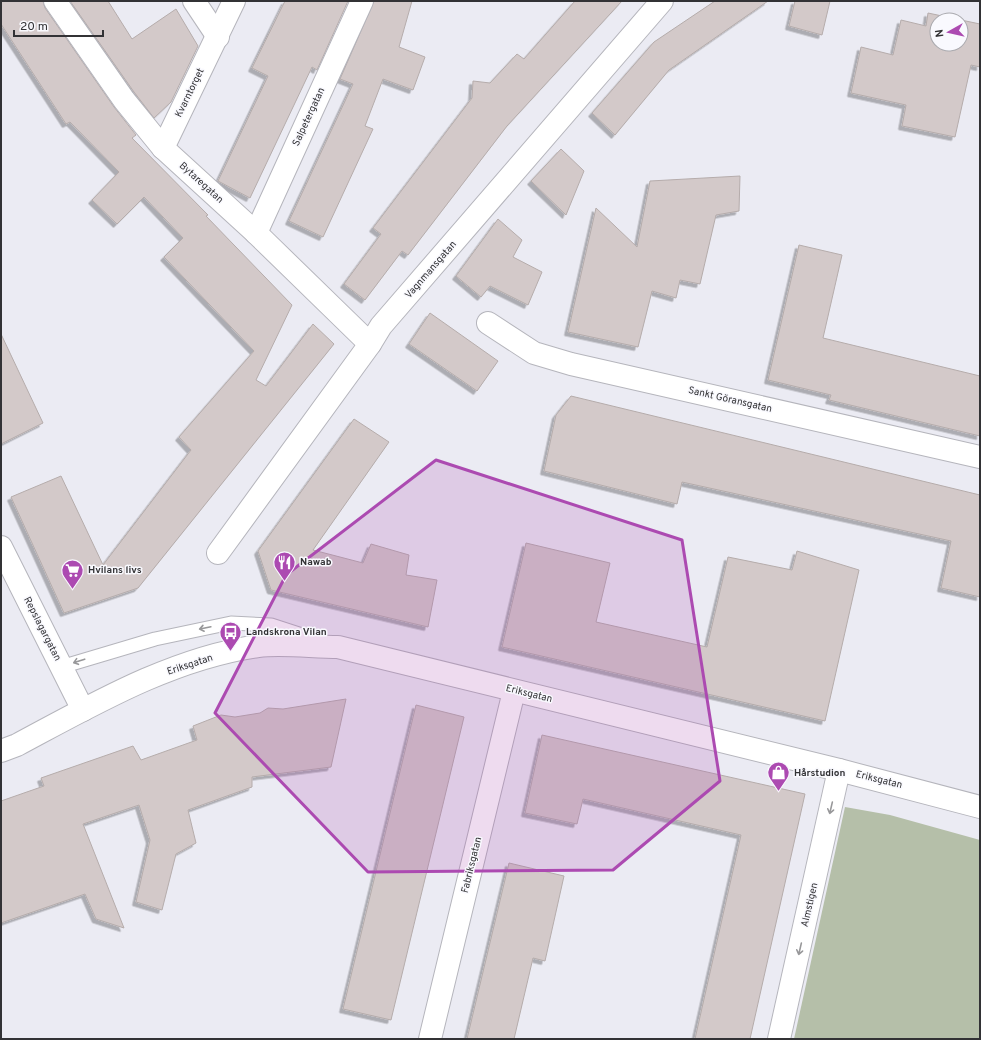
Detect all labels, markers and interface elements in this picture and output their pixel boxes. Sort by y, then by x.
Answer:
scale bar [14,12,103,38]
north arrow [929,12,969,52]
text: 20 m [20,19,48,35]
text: N [933,28,948,38]
street label: Kvarntorget [172,66,208,120]
street label: Salpetergatan [290,86,328,148]
street label: Bytaregatan [176,160,226,206]
street label: Vagnmansgatan [402,238,460,302]
street label: Sankt Göransgatan [687,384,773,416]
restaurant icon: Nawab [271,549,297,582]
place label: Nawab [300,556,332,569]
supermarket icon: Hvilans livs [60,557,86,590]
place label: Hvilans livs [88,564,142,577]
street label: Repslagargatan [20,595,64,663]
bus stop icon: Landskrona Vilan [217,619,243,652]
one-way arrow [199,625,212,633]
place label: Landskrona Vilan [246,626,327,639]
street label: Eriksgatan [165,651,215,679]
one-way arrow [73,658,86,665]
street label: Eriksgatan [504,682,554,706]
shop icon: Hårstudion [765,760,791,793]
place label: Hårstudion [794,767,845,780]
street label: Eriksgatan [854,768,904,792]
one-way arrow [827,801,835,814]
street label: Fabriksgatan [459,836,485,894]
street label: Almstigen [799,881,821,929]
one-way arrow [795,942,803,955]

